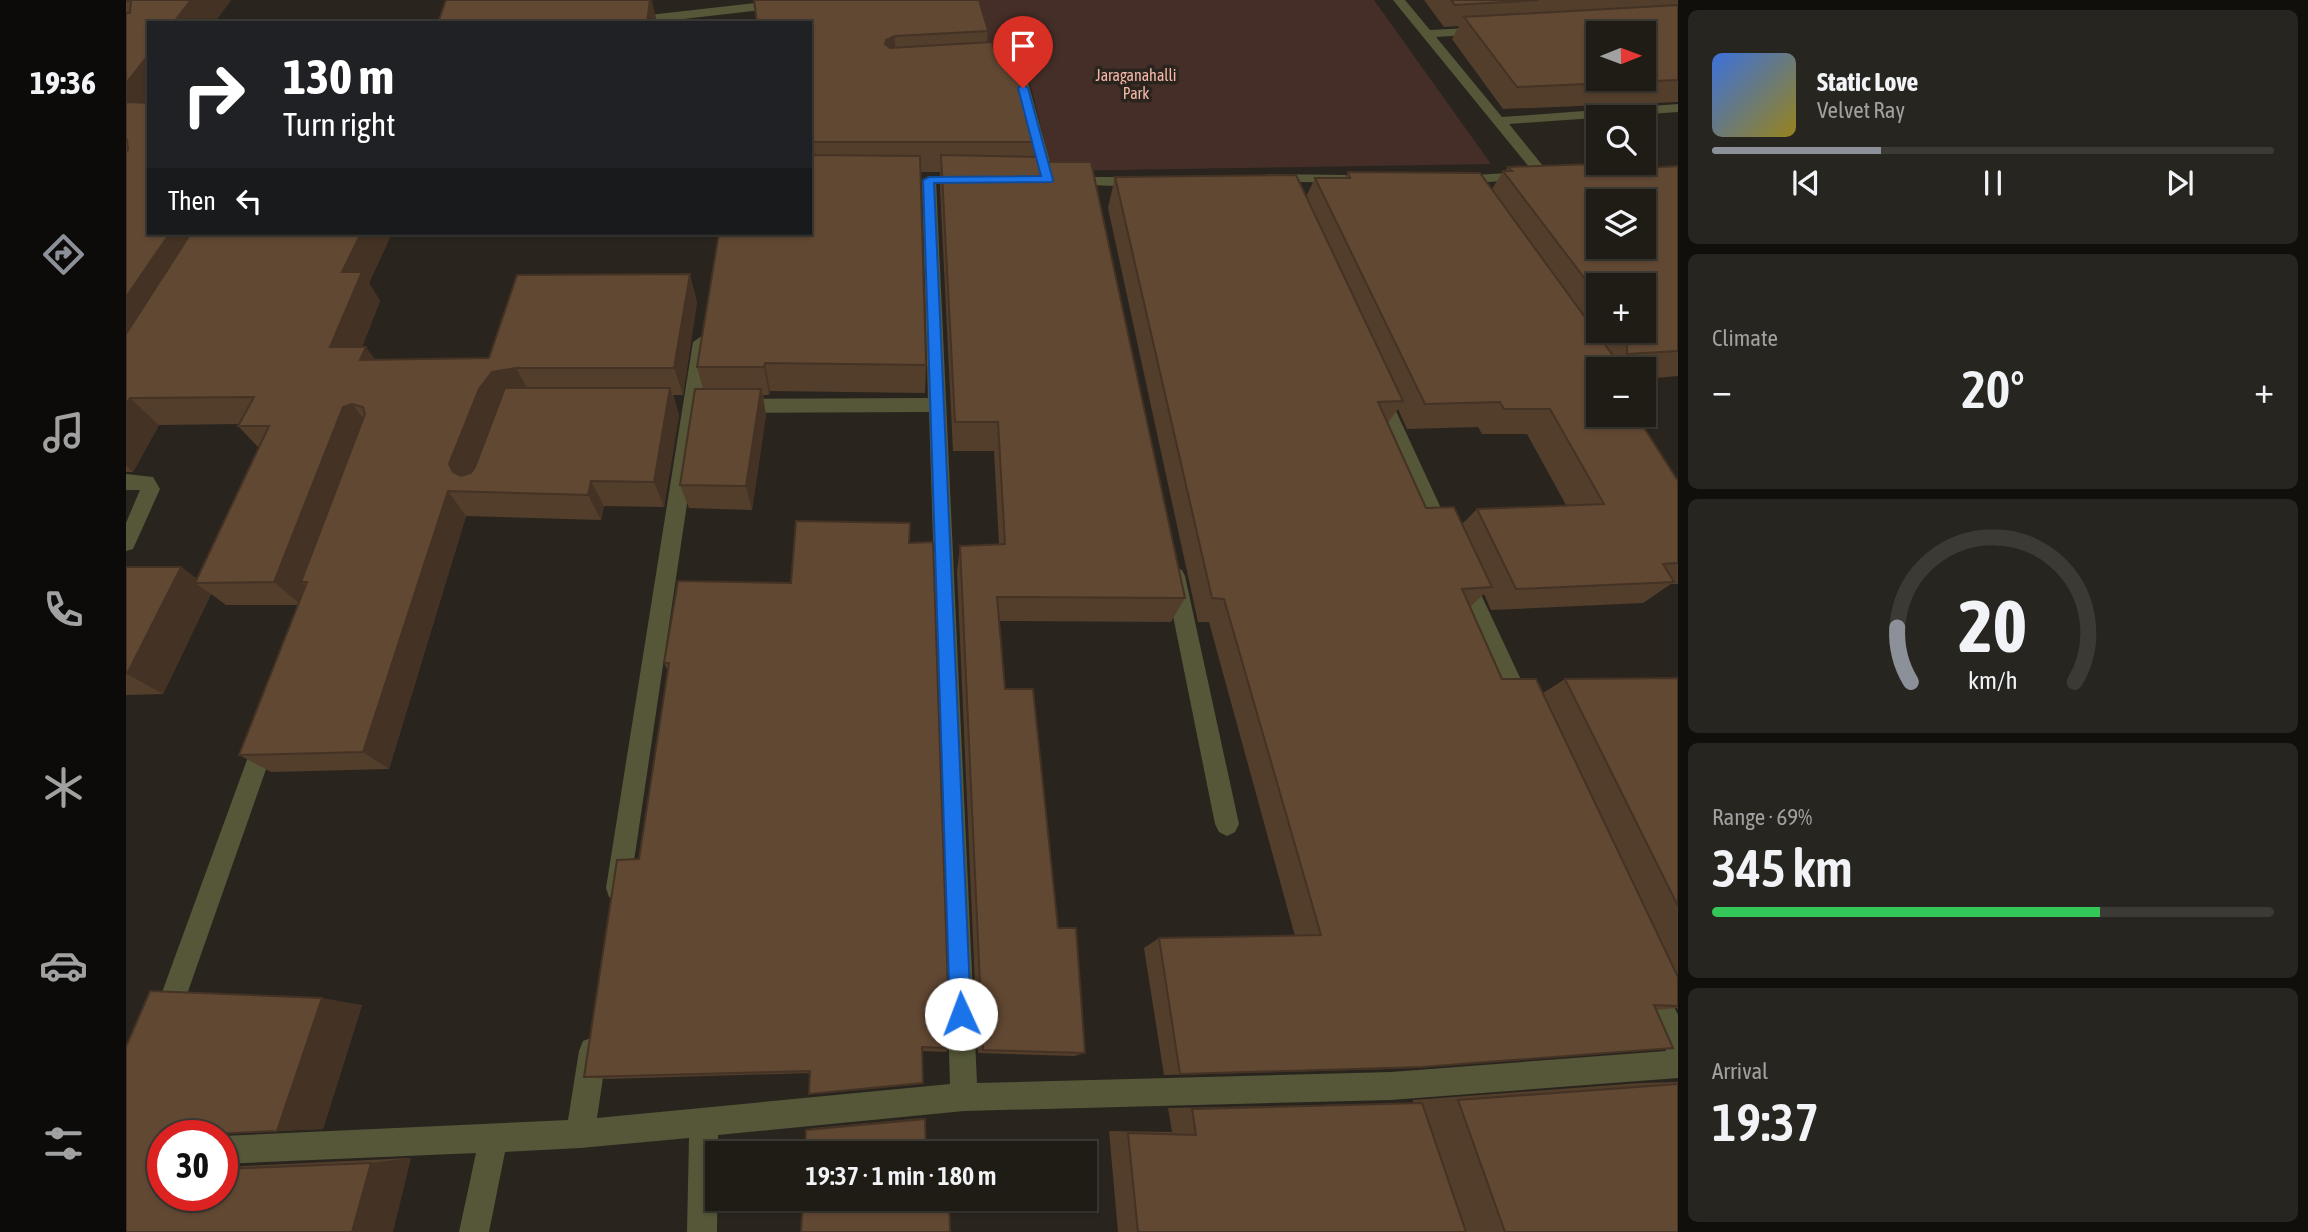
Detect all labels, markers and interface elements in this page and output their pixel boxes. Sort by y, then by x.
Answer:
pin [993,16,1053,88]
north arrow [1586,21,1656,91]
map controls [1586,21,1656,427]
icon: arrive [1004,27,1042,65]
text: 130 m [283,48,394,104]
icon: right [168,49,259,140]
text: 19:36 [30,64,96,101]
park label: Jaraganahalli Park [1096,66,1176,102]
text: Static Love [1817,67,1918,97]
text: Velvet Ray [1817,97,1905,123]
button: search [1586,105,1656,175]
text: Turn right [283,106,396,143]
icon: previous [1787,164,1825,202]
icon: pause [1974,164,2012,202]
icon: next [2161,164,2199,202]
icon: left [230,182,268,220]
text: Then [168,186,216,216]
button: layers [1586,189,1656,259]
icon: directions [39,230,88,279]
button: + [1586,273,1656,343]
text: Climate [1712,325,1778,351]
button: − [1586,357,1656,427]
text: 20° [1961,359,2025,419]
text: − [1712,368,1732,411]
text: + [2254,368,2274,411]
icon: music [39,408,88,457]
text: 20 [1959,584,2027,667]
icon: phone [39,585,88,634]
text: km/h [1968,666,2018,694]
icon: climate [39,763,88,812]
text: Range · 69% [1712,804,1812,830]
text: 345 km [1712,838,1853,898]
icon: car [39,941,88,990]
position arrow [924,977,998,1051]
text: Arrival [1712,1058,1768,1084]
text: 19:37 [1712,1092,1819,1152]
icon: filters [39,1119,88,1168]
speed limit sign: 30 [147,1120,238,1211]
text: 19:37 · 1 min · 180 m [806,1161,996,1191]

